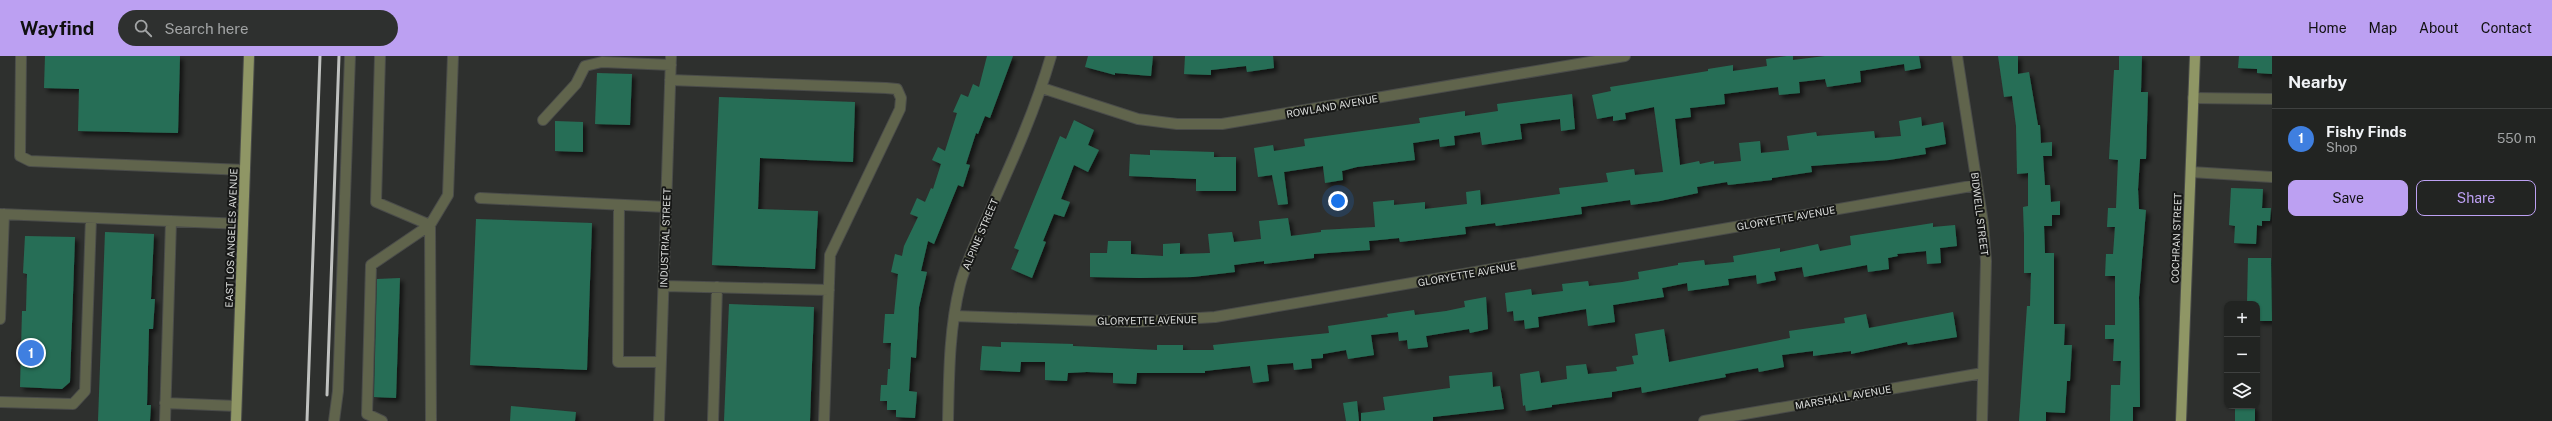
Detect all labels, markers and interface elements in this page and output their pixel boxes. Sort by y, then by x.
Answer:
search box [118,10,398,46]
text: Wayfind [20,17,94,39]
icon: search [132,17,154,39]
text: Search here [164,20,249,37]
text: Home [2308,20,2347,36]
text: Map [2369,20,2397,36]
text: About [2419,20,2459,36]
text: Contact [2481,20,2532,36]
text: Nearby [2288,72,2347,92]
street label: ROWLAND AVENUE [1285,92,1379,120]
text: Fishy Finds [2326,123,2407,140]
text: 1 [2298,131,2304,146]
text: 550 m [2497,131,2536,146]
text: Shop [2326,140,2357,155]
street label: EAST LOS ANGELES AVENUE [223,168,239,308]
street label: BIDWELL STREET [1969,172,1991,256]
button: Save [2288,180,2408,216]
button: Share [2416,180,2536,216]
street label: INDUSTRIAL STREET [657,188,673,288]
your location [1328,191,1348,211]
street label: COCHRAN STREET [2168,193,2184,283]
street label: ALPINE STREET [960,197,1000,271]
street label: GLORYETTE AVENUE [1736,203,1836,233]
street label: GLORYETTE AVENUE [1417,259,1517,289]
map controls [2224,301,2260,409]
button: + [2224,301,2260,337]
street label: GLORYETTE AVENUE [1097,313,1197,327]
button: − [2224,337,2260,373]
pin: 1 [18,338,44,368]
button: layers [2224,373,2260,409]
street label: MARSHALL AVENUE [1794,383,1892,411]

